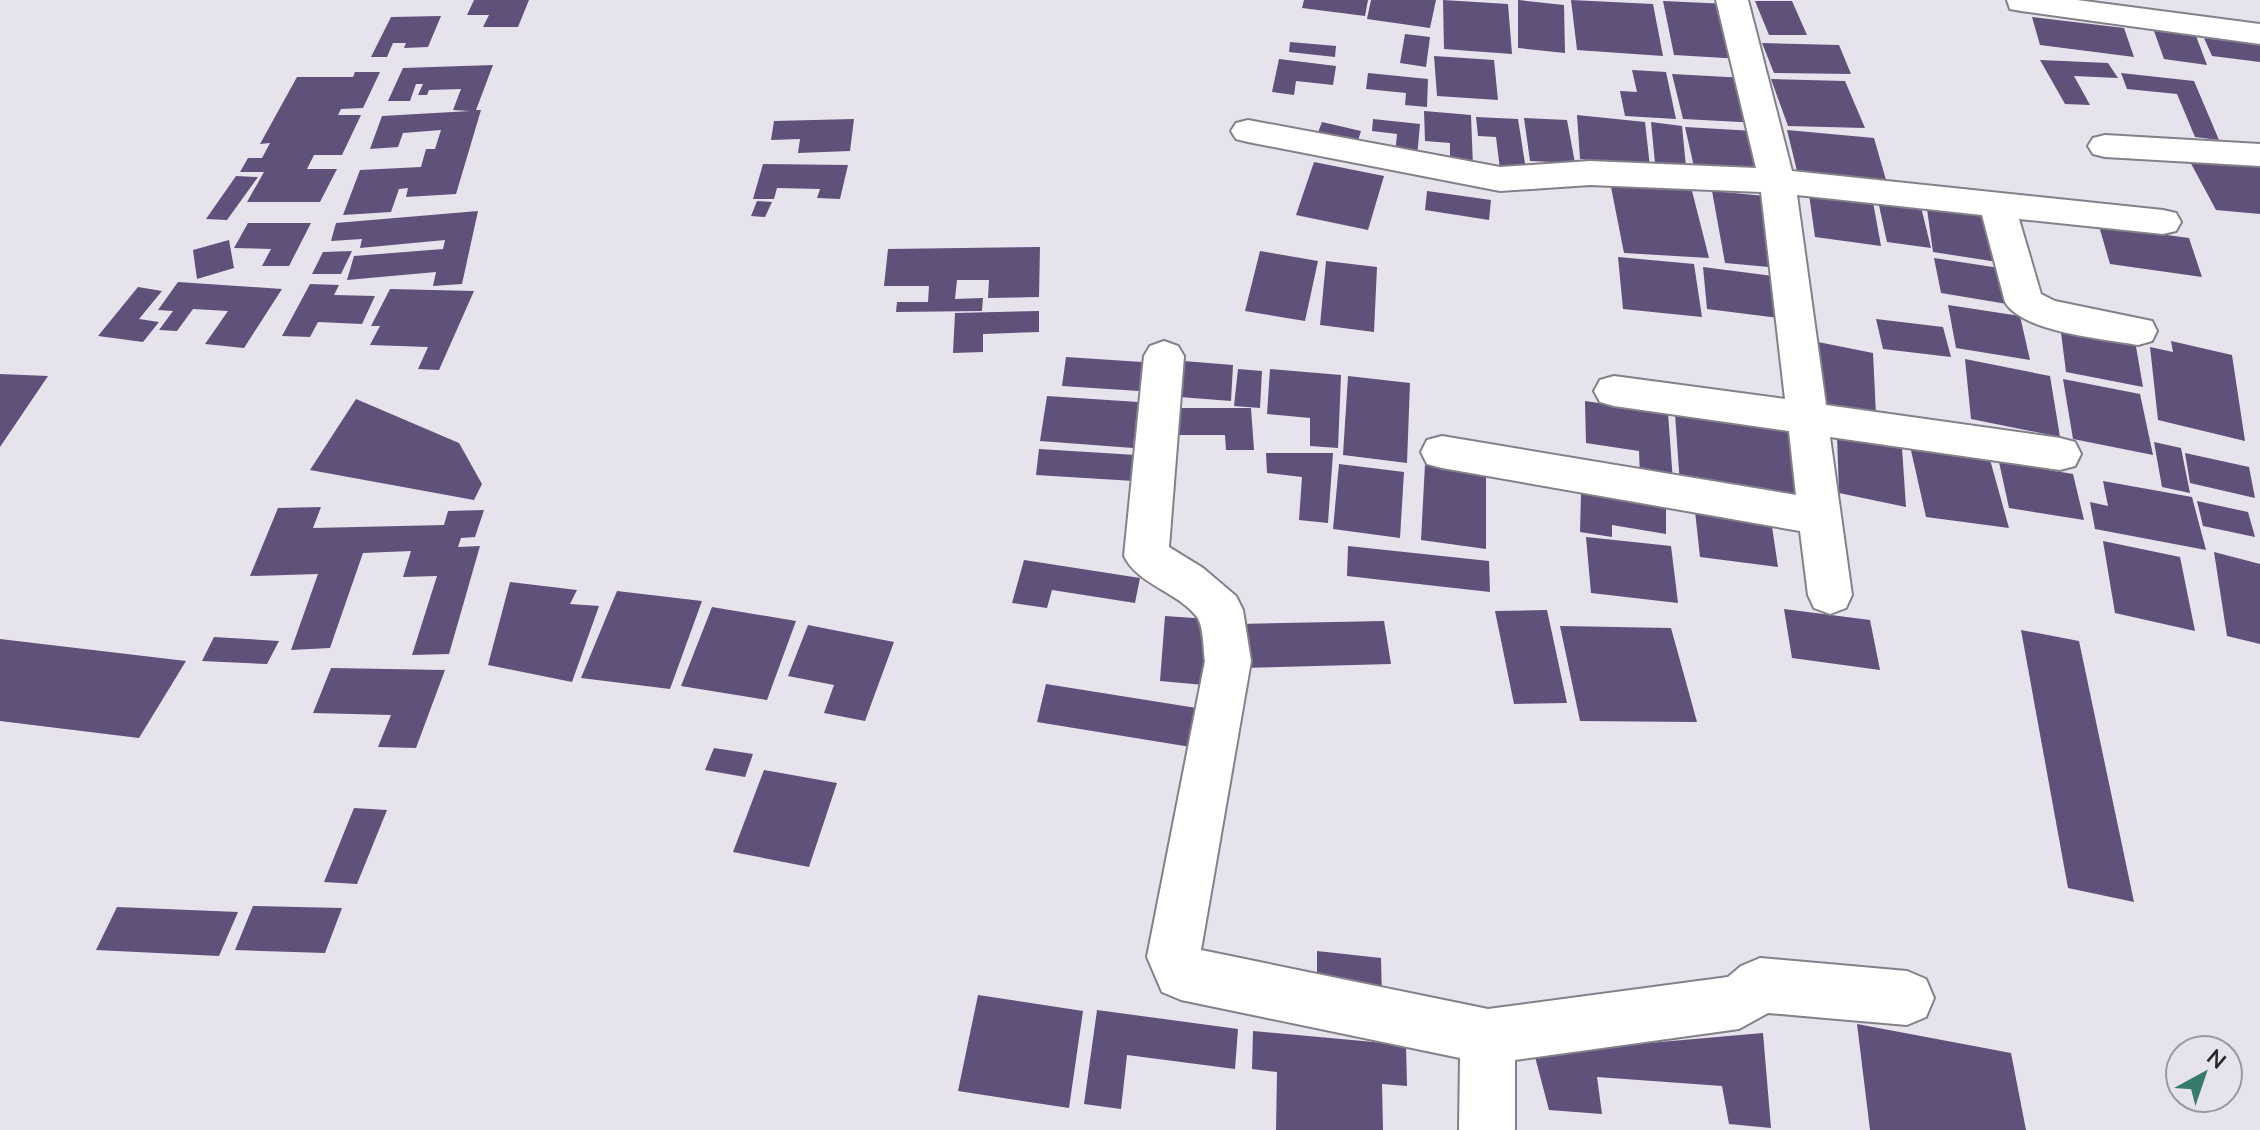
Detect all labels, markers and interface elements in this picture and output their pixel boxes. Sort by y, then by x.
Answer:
north arrow [2164,1034,2244,1114]
text: N [2201,1043,2232,1075]

